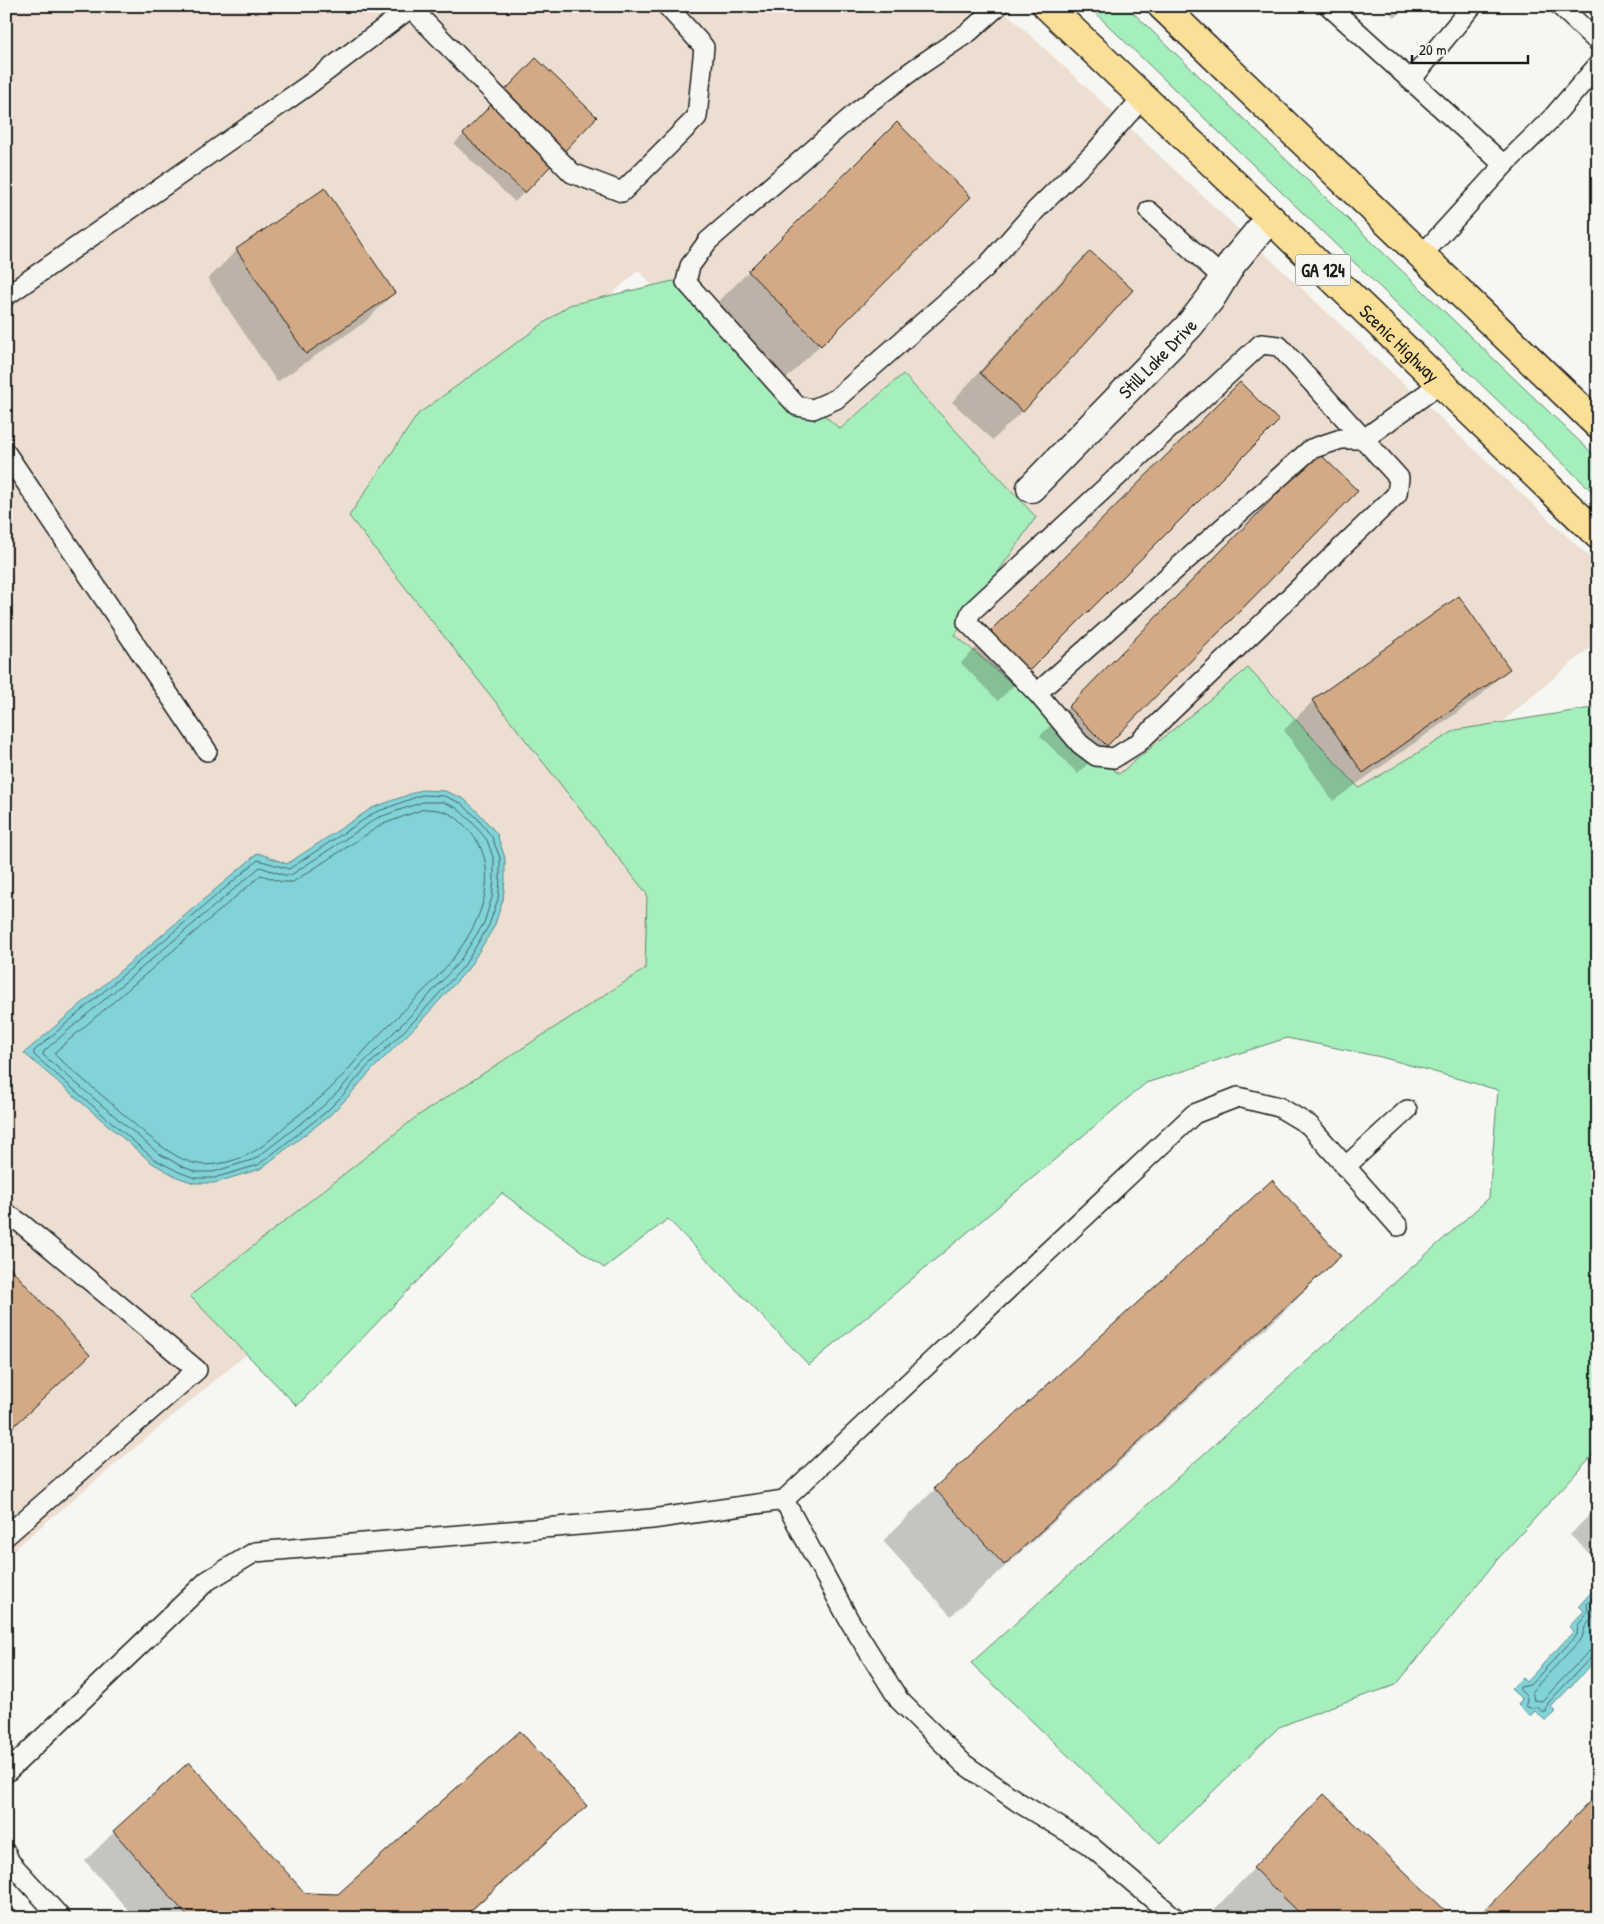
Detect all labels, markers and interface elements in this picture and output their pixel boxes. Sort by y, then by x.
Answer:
scale bar [1412,32,1528,64]
text: 20 m [1419,39,1446,60]
road number: GA 124 [1296,254,1350,286]
street label: Scenic Highway [1354,298,1445,388]
street label: Still Lake Drive [1112,313,1203,404]

